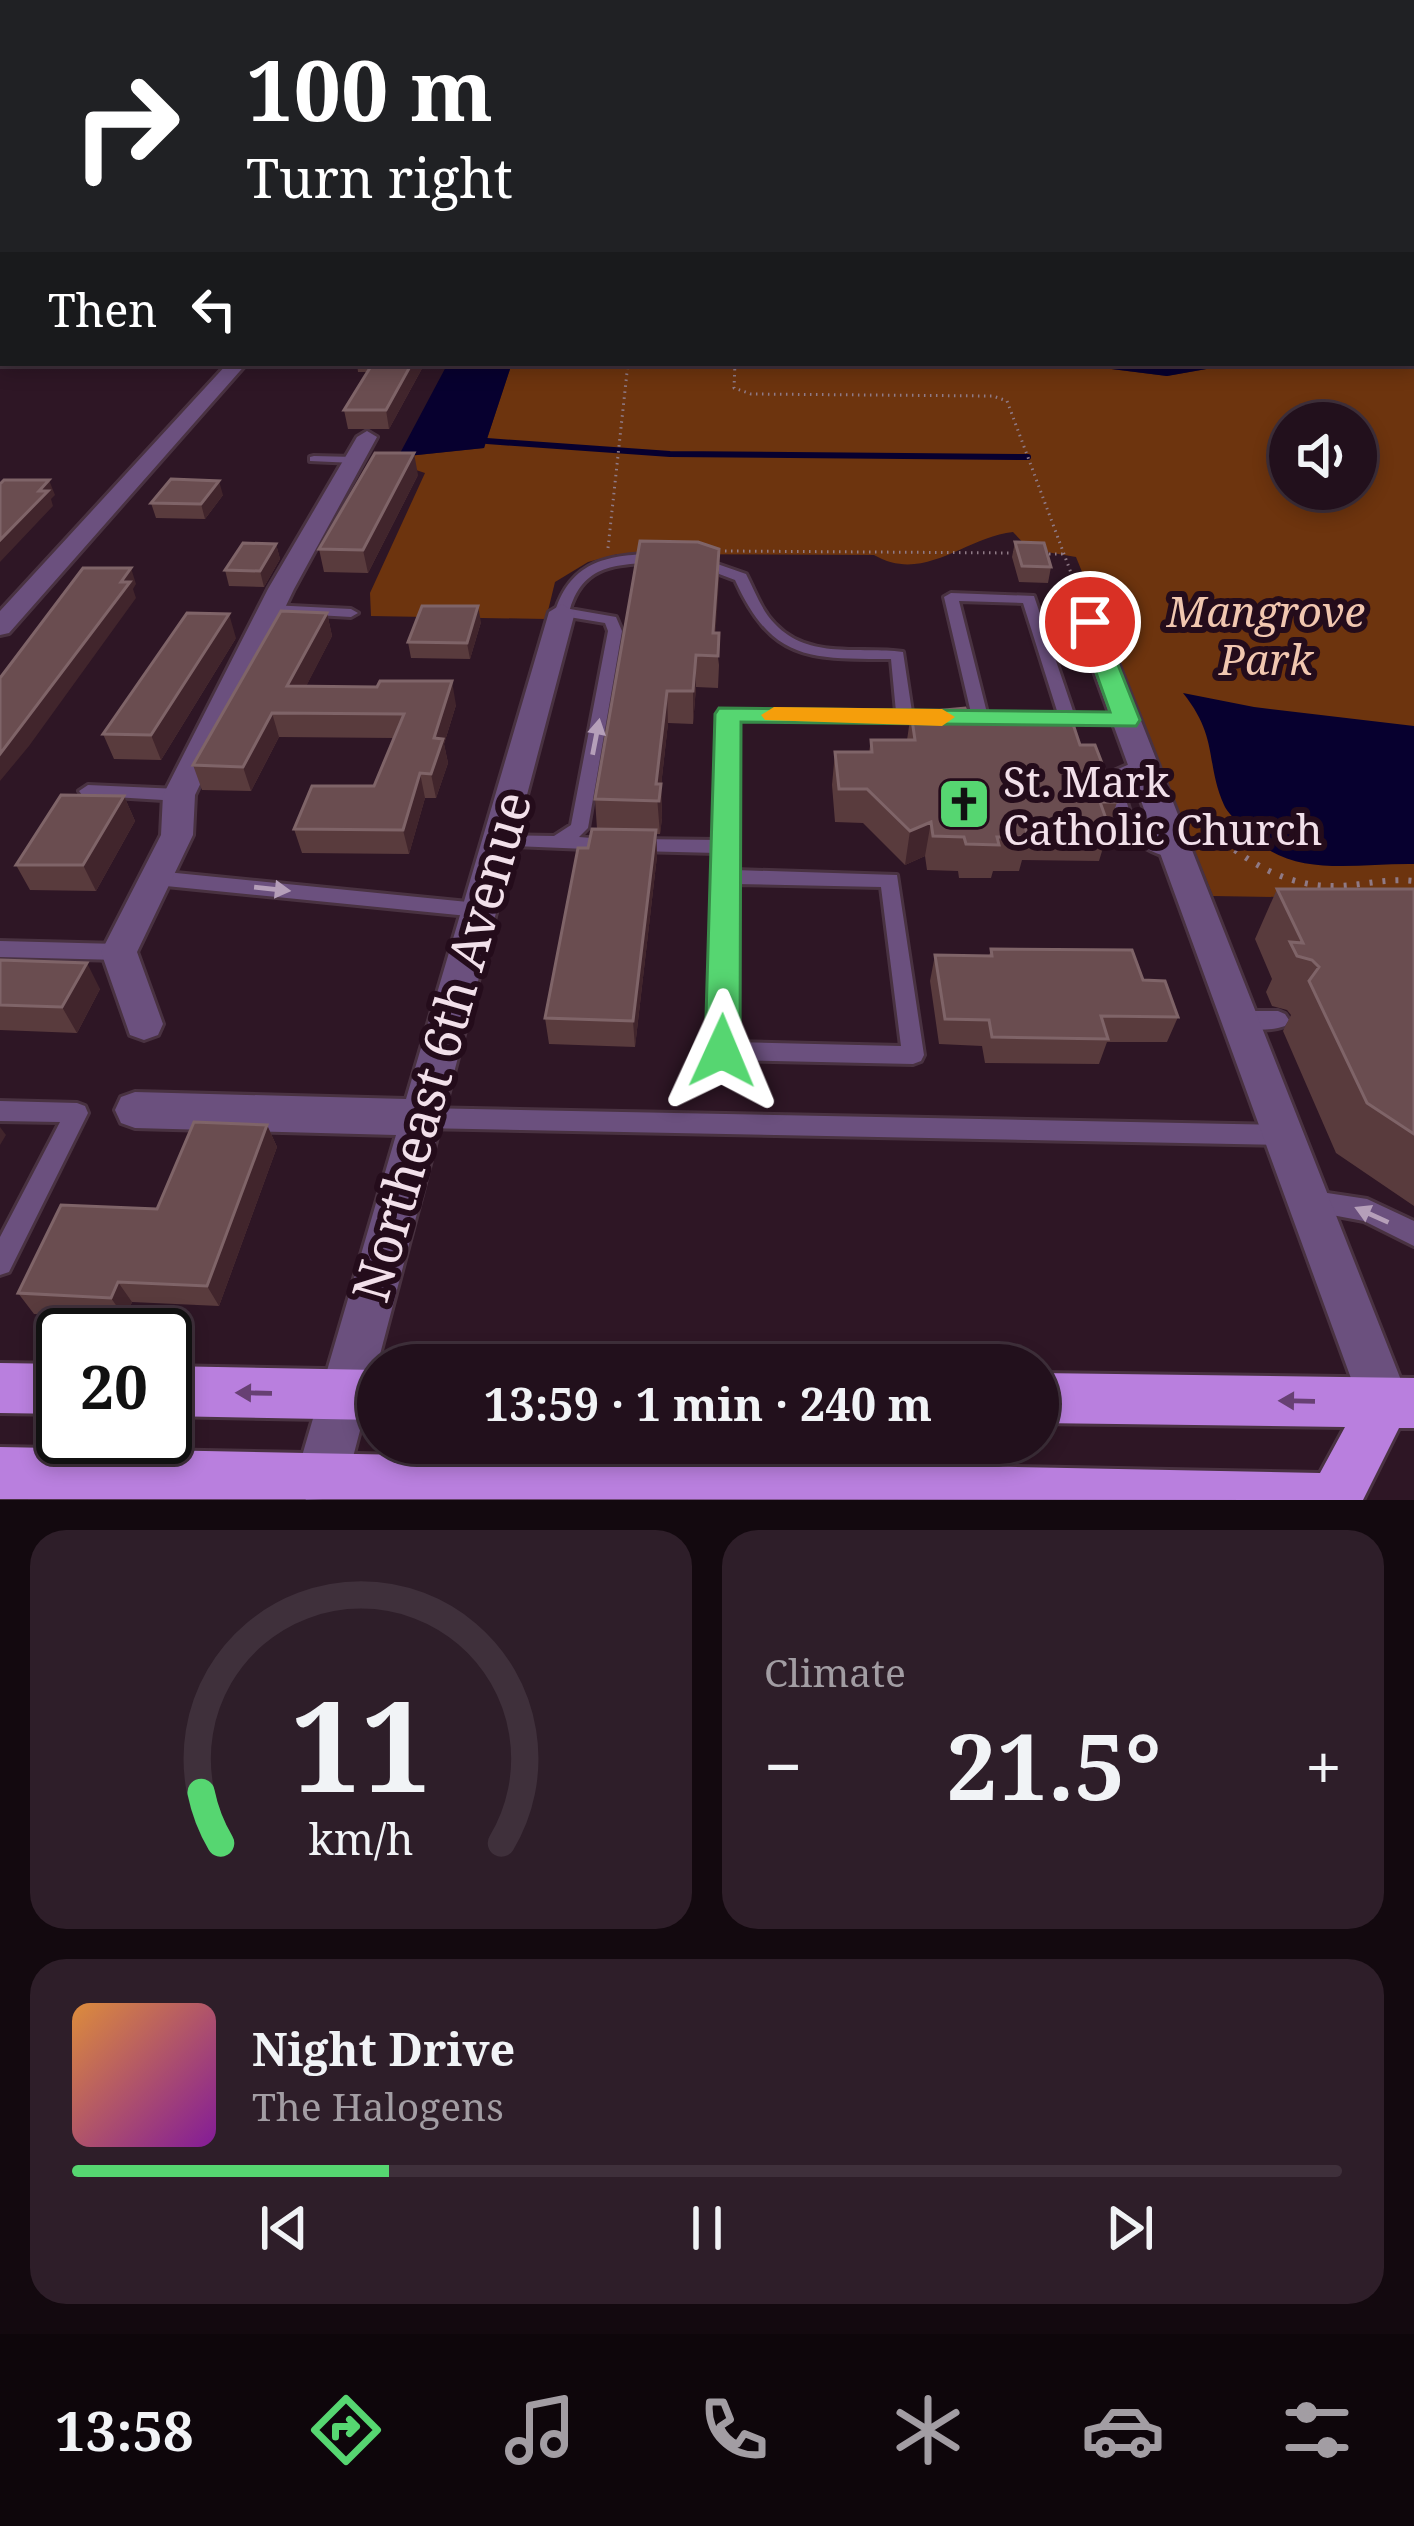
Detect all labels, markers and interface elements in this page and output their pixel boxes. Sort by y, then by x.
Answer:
text: 100 m [246,31,493,146]
icon: right [48,48,204,204]
text: Turn right [246,140,513,214]
icon: left [181,276,247,342]
text: Then [48,279,157,340]
map controls [1269,402,1377,510]
button: sound [1269,402,1377,510]
pin [1039,571,1141,673]
park label: Mangrove Park [1166,582,1365,687]
icon: arrive [1057,589,1123,655]
one-way arrow [587,718,605,756]
place label: St. Mark Catholic Church [1003,752,1322,857]
church icon: St. Mark Catholic Church [936,776,992,832]
street label: Northeast 6th Avenue [334,783,546,1309]
one-way arrow [254,880,291,899]
position arrow [659,988,785,1114]
one-way arrow [1354,1205,1389,1225]
speed limit sign: 20 [36,1308,192,1464]
text: 13:59 · 1 min · 240 m [484,1373,932,1434]
one-way arrow [234,1384,272,1403]
one-way arrow [1277,1391,1315,1411]
text: Climate [764,1645,906,1698]
text: 11 [290,1659,432,1829]
text: 21.5° [946,1704,1161,1826]
text: − [764,1720,802,1810]
text: + [1305,1720,1342,1810]
text: km/h [308,1808,414,1867]
text: Night Drive [252,2018,515,2079]
text: The Halogens [252,2079,504,2132]
icon: previous [251,2195,317,2261]
icon: pause [674,2195,740,2261]
icon: next [1097,2195,1163,2261]
icon: directions [304,2388,388,2472]
icon: music [498,2388,582,2472]
icon: phone [692,2388,776,2472]
icon: climate [886,2388,970,2472]
icon: car [1081,2388,1165,2472]
icon: filters [1275,2388,1359,2472]
text: 13:58 [55,2393,194,2467]

